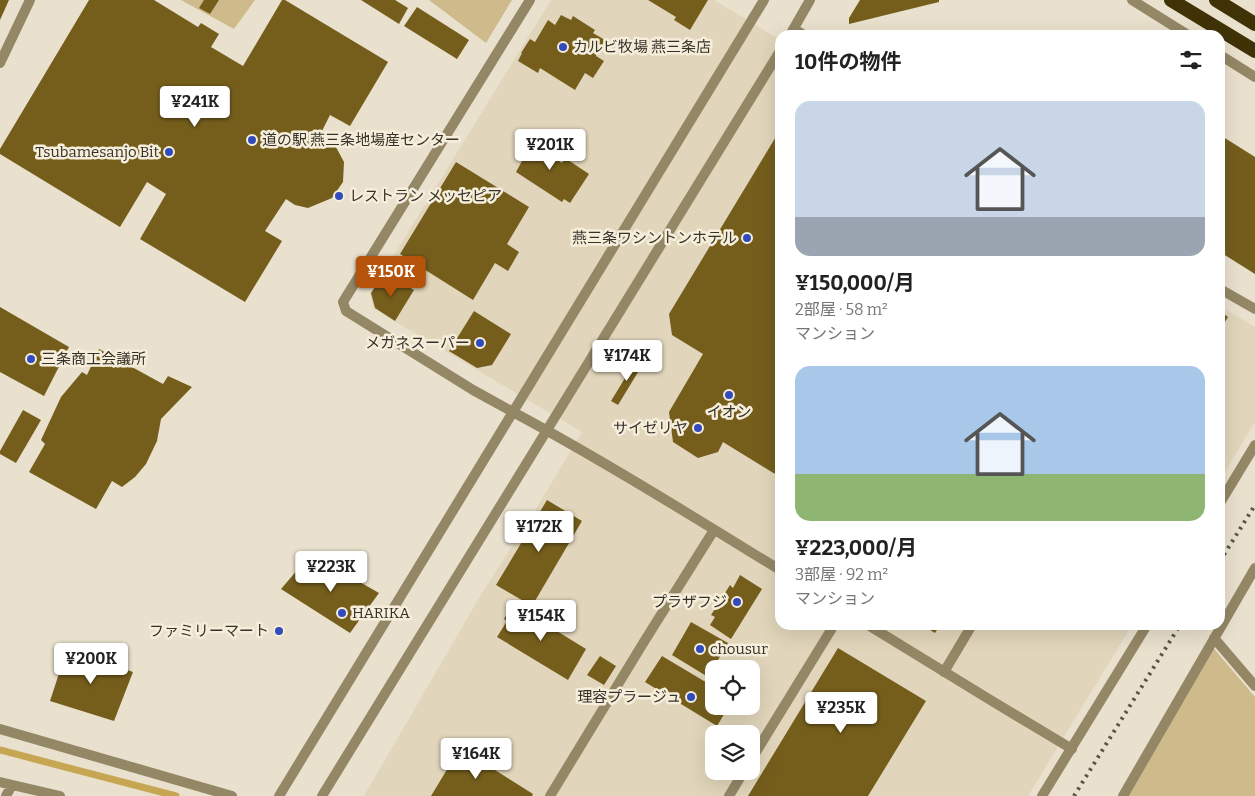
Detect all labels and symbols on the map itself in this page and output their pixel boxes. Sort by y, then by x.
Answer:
place label: カルビ牧場 燕三条店 [573,38,711,56]
marker: カルビ牧場 燕三条店 [557,41,569,53]
pin: ¥241K [160,86,230,128]
pin: ¥201K [515,128,585,171]
place label: 道の駅 燕三条地場産センター [262,131,460,149]
marker: 道の駅 燕三条地場産センター [246,134,258,146]
place label: Tsubamesanjo Bit [35,143,160,161]
marker: Tsubamesanjo Bit [163,146,175,158]
place label: レストラン メッセピア [349,187,502,205]
marker: レストラン メッセピア [333,190,345,202]
place label: 燕三条ワシントンホテル [572,229,737,247]
marker: 燕三条ワシントンホテル [741,232,753,244]
pin: ¥150K [356,256,426,298]
place label: メガネスーパー [365,334,470,352]
marker: メガネスーパー [474,337,486,349]
pin: ¥174K [592,340,662,382]
place label: 三条商工会議所 [41,350,146,368]
marker: 三条商工会議所 [25,353,37,365]
marker: イオン [723,389,735,401]
place label: イオン [706,403,752,421]
place label: サイゼリヤ [613,419,688,437]
marker: サイゼリヤ [692,422,704,434]
pin: ¥172K [504,510,574,553]
pin: ¥223K [296,550,366,593]
place label: プラザフジ [652,593,727,611]
marker: プラザフジ [731,596,743,608]
pin: ¥154K [506,600,576,642]
place label: HARIKA [352,604,410,622]
marker: HARIKA [336,607,348,619]
place label: ファミリーマート [149,622,269,640]
marker: ファミリーマート [273,625,285,637]
place label: chousur [710,640,768,658]
pin: ¥200K [56,642,126,685]
marker: chousur [694,643,706,655]
place label: 理容プラージュ [577,688,681,706]
marker: 理容プラージュ [685,691,697,703]
pin: ¥235K [806,692,876,734]
pin: ¥164K [441,738,511,780]

